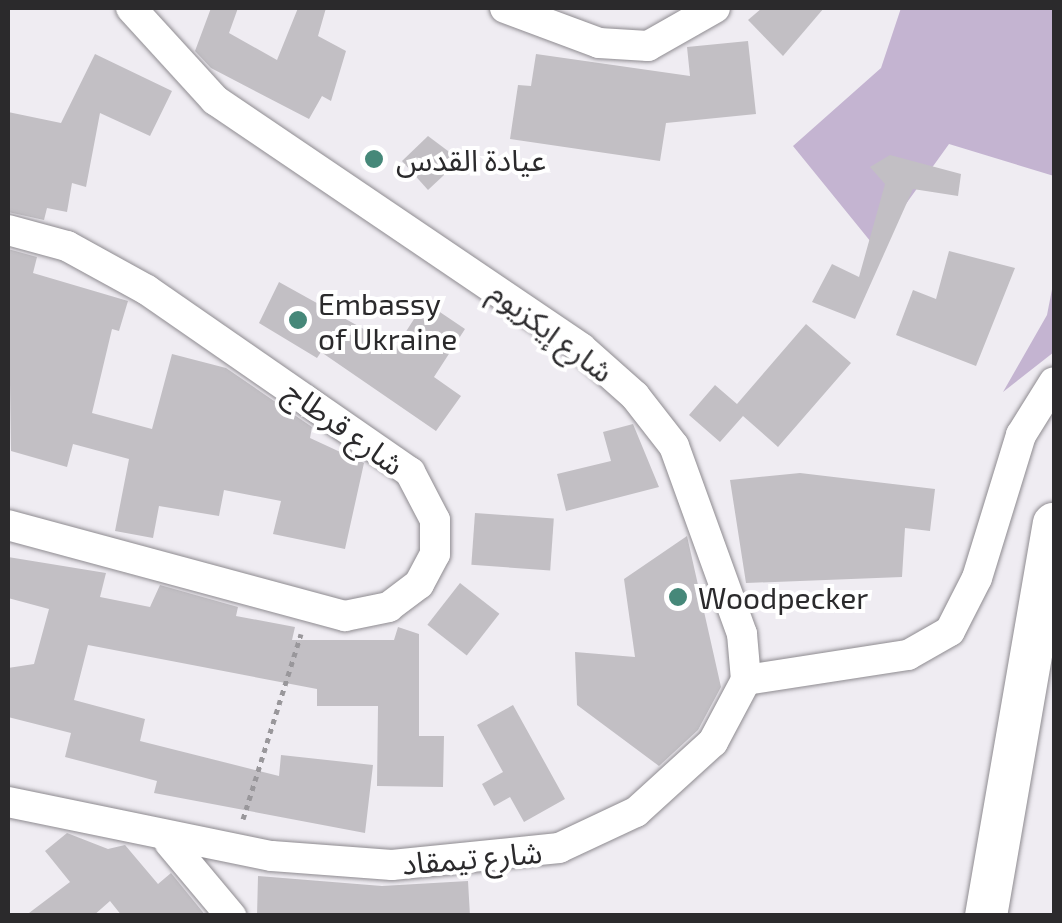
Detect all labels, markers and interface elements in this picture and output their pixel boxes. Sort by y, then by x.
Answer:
place label: عيادة القدس [396,141,546,177]
marker: عيادة القدس [361,146,387,172]
street label: شارع إيكزيوم [483,273,621,389]
place label: Embassy of Ukraine [318,285,458,356]
marker: Embassy of Ukraine [287,309,309,331]
street label: شارع قرطاج [279,372,411,482]
place label: Woodpecker [698,579,868,615]
marker: Woodpecker [667,586,689,608]
street label: شارع تيمقاد [400,833,544,881]

